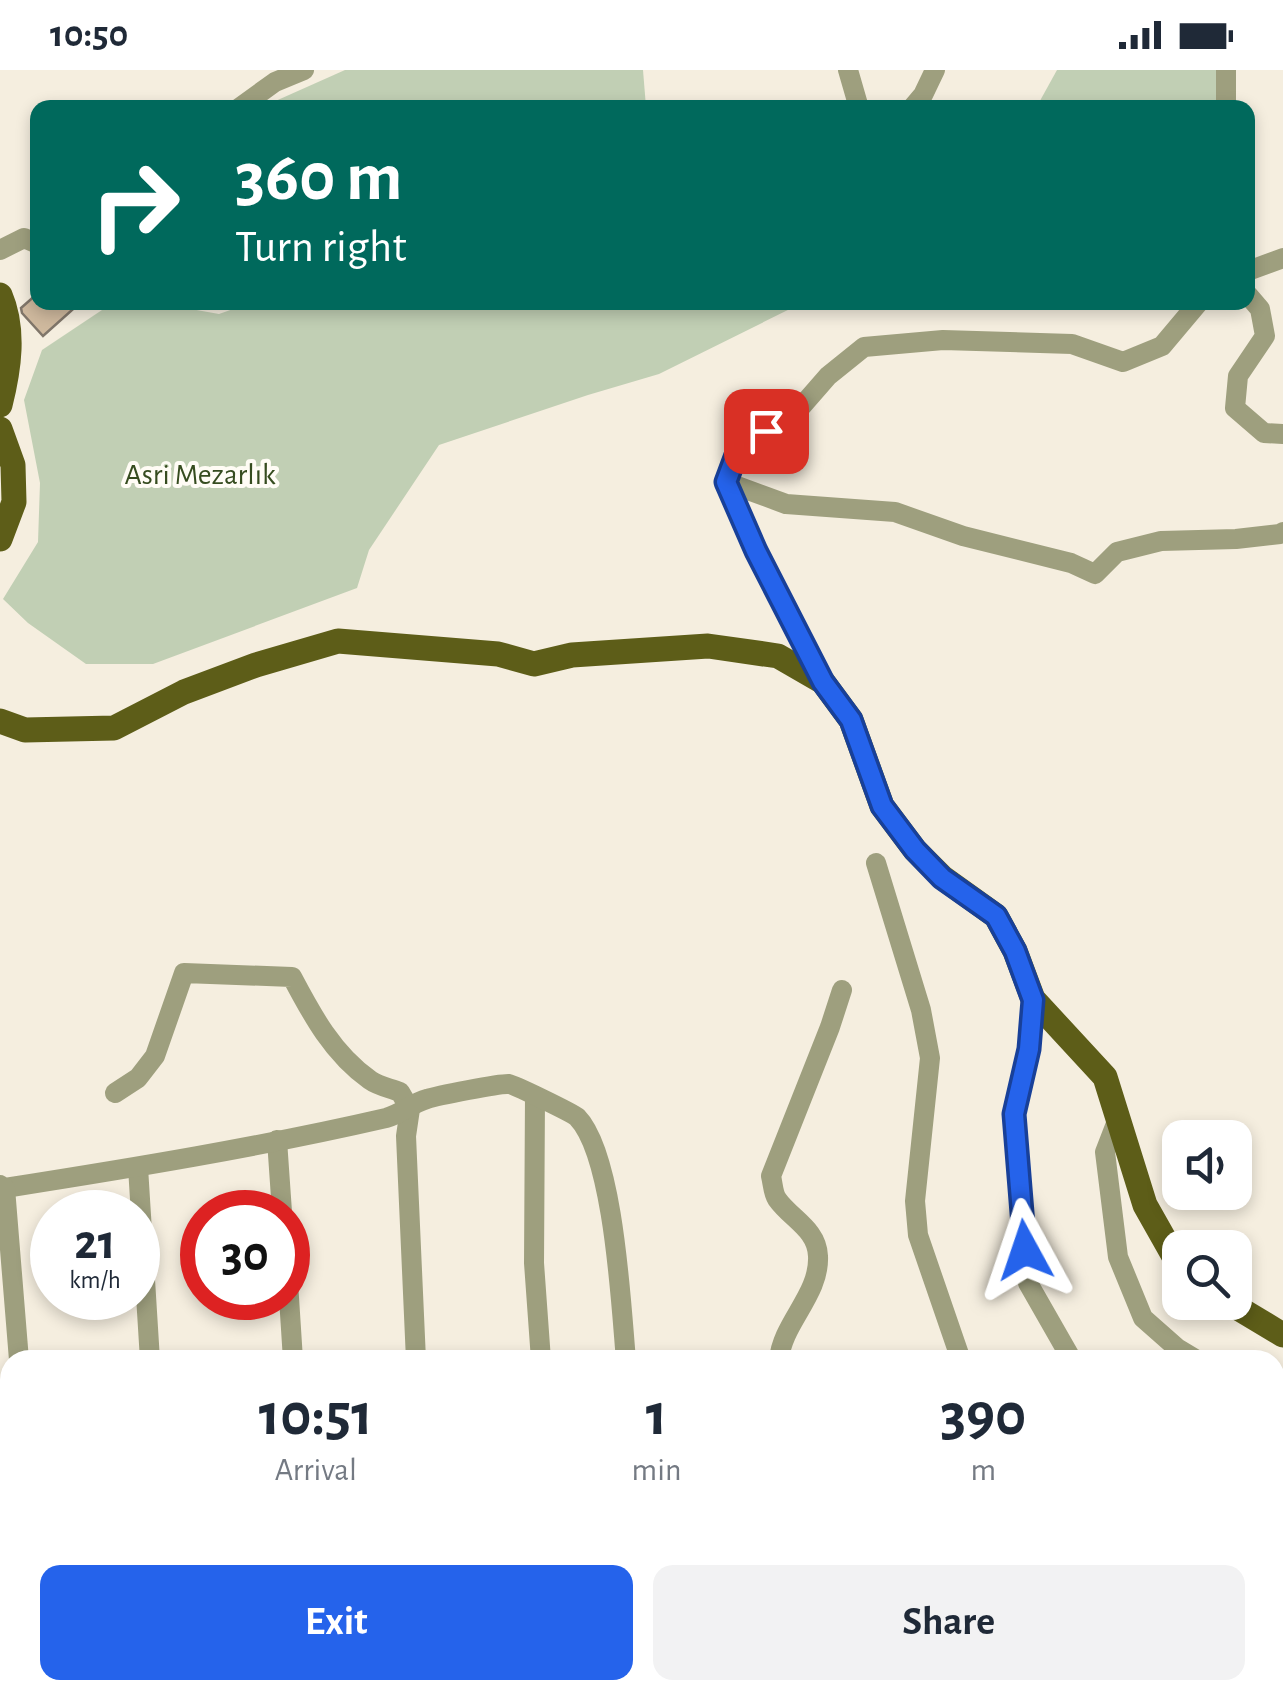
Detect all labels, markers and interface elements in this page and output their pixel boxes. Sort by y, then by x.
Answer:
text: 10:50 [50,16,128,54]
icon: right [70,140,200,270]
text: 360 m [235,143,403,213]
text: Turn right [235,225,407,270]
pin [724,389,809,474]
icon: arrive [739,404,794,459]
park label: Asri Mezarlık [124,460,276,490]
map controls [1162,1120,1252,1320]
button: sound [1162,1120,1252,1210]
speed limit sign: 30 [180,1190,310,1320]
position arrow [973,1198,1077,1302]
text: 21 [74,1218,116,1268]
button: search [1162,1230,1252,1320]
text: km/h [69,1268,121,1293]
text: 10:51 [259,1386,373,1446]
text: 1 [646,1386,667,1446]
text: 390 [940,1386,1026,1446]
text: Arrival [275,1454,357,1486]
text: min [632,1454,681,1486]
text: m [970,1454,996,1486]
button: Exit [40,1565,633,1680]
button: Share [653,1565,1245,1680]

